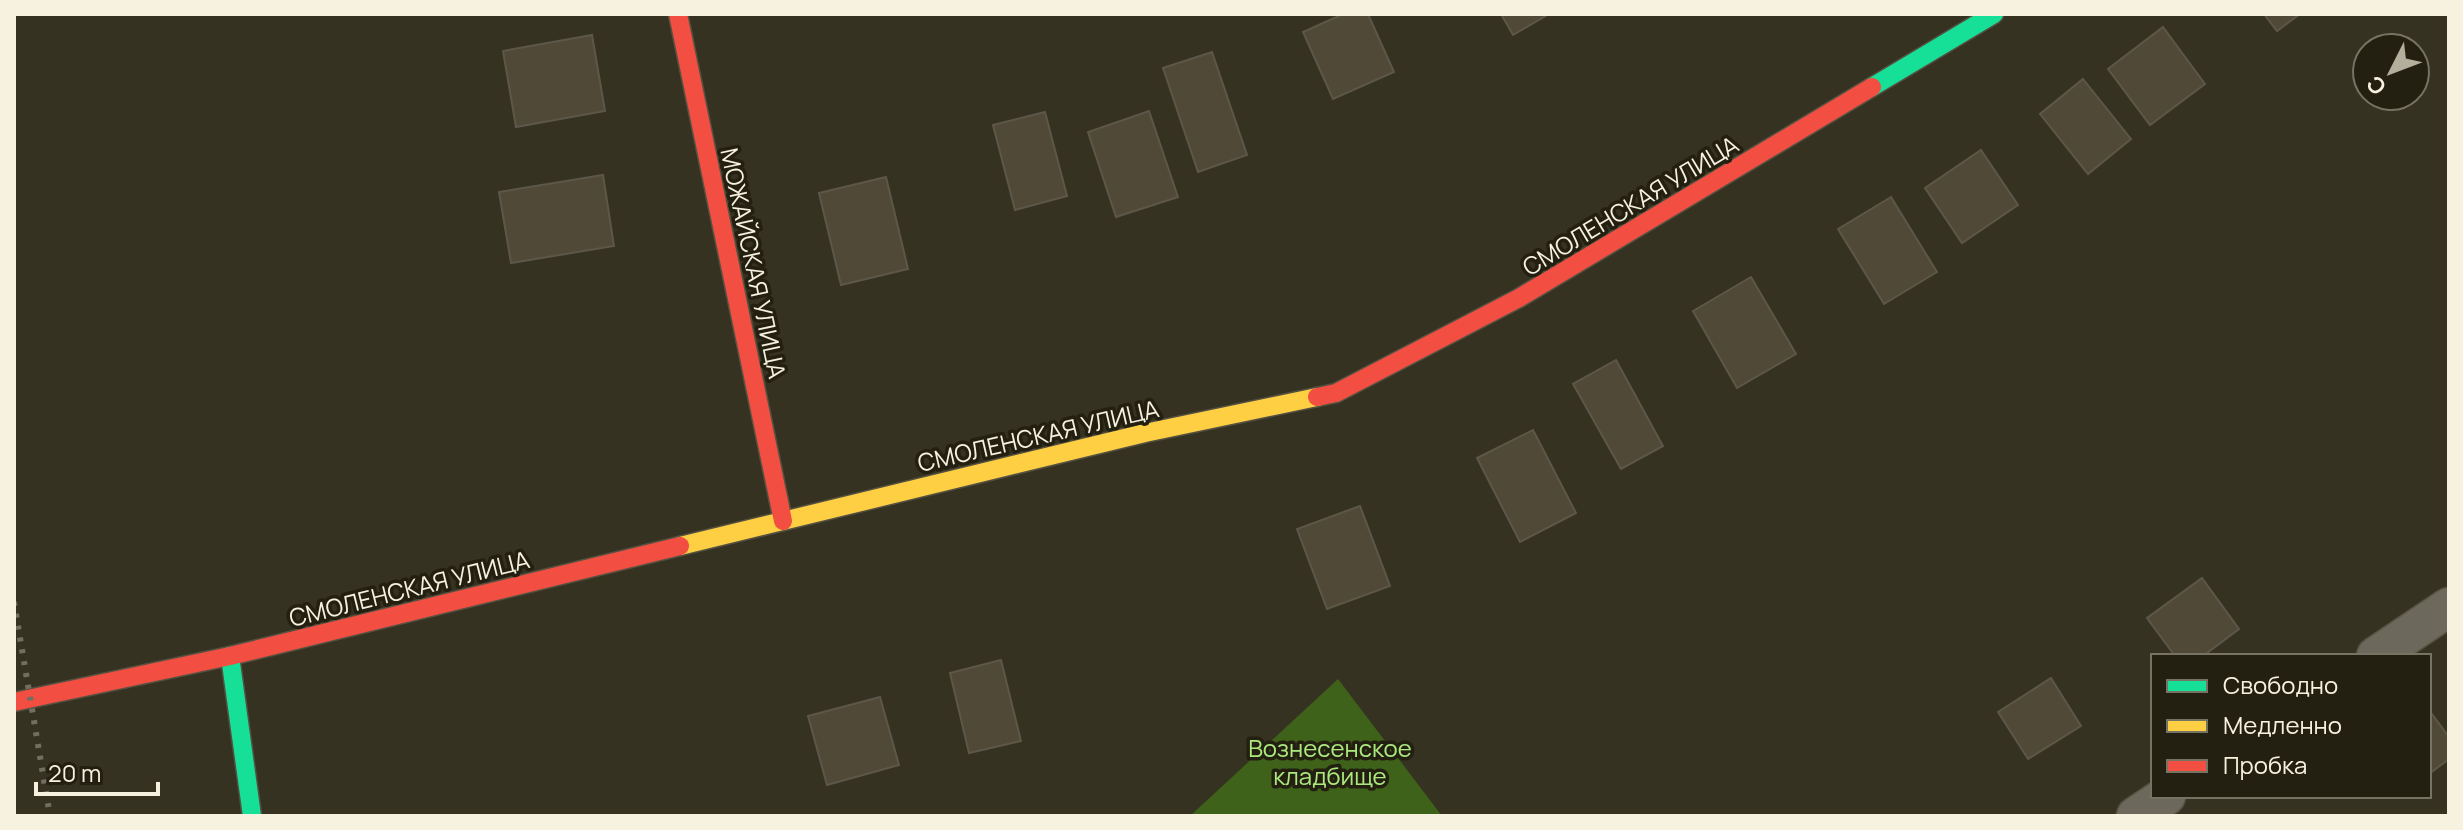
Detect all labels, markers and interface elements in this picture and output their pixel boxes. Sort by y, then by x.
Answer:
north arrow [2351,32,2431,112]
text: С [2360,69,2393,101]
street label: СМОЛЕНСКАЯ УЛИЦА [1516,127,1744,283]
street label: МОЖАЙСКАЯ УЛИЦА [713,145,795,381]
street label: СМОЛЕНСКАЯ УЛИЦА [914,391,1162,479]
street label: СМОЛЕНСКАЯ УЛИЦА [285,542,533,634]
legend [2151,654,2431,798]
text: Свободно [2223,668,2338,701]
text: Медленно [2223,708,2342,741]
park label: Вознесенское кладбище [1248,731,1412,792]
scale bar [36,746,158,796]
text: Пробка [2223,748,2307,781]
text: 20 m [48,756,101,789]

